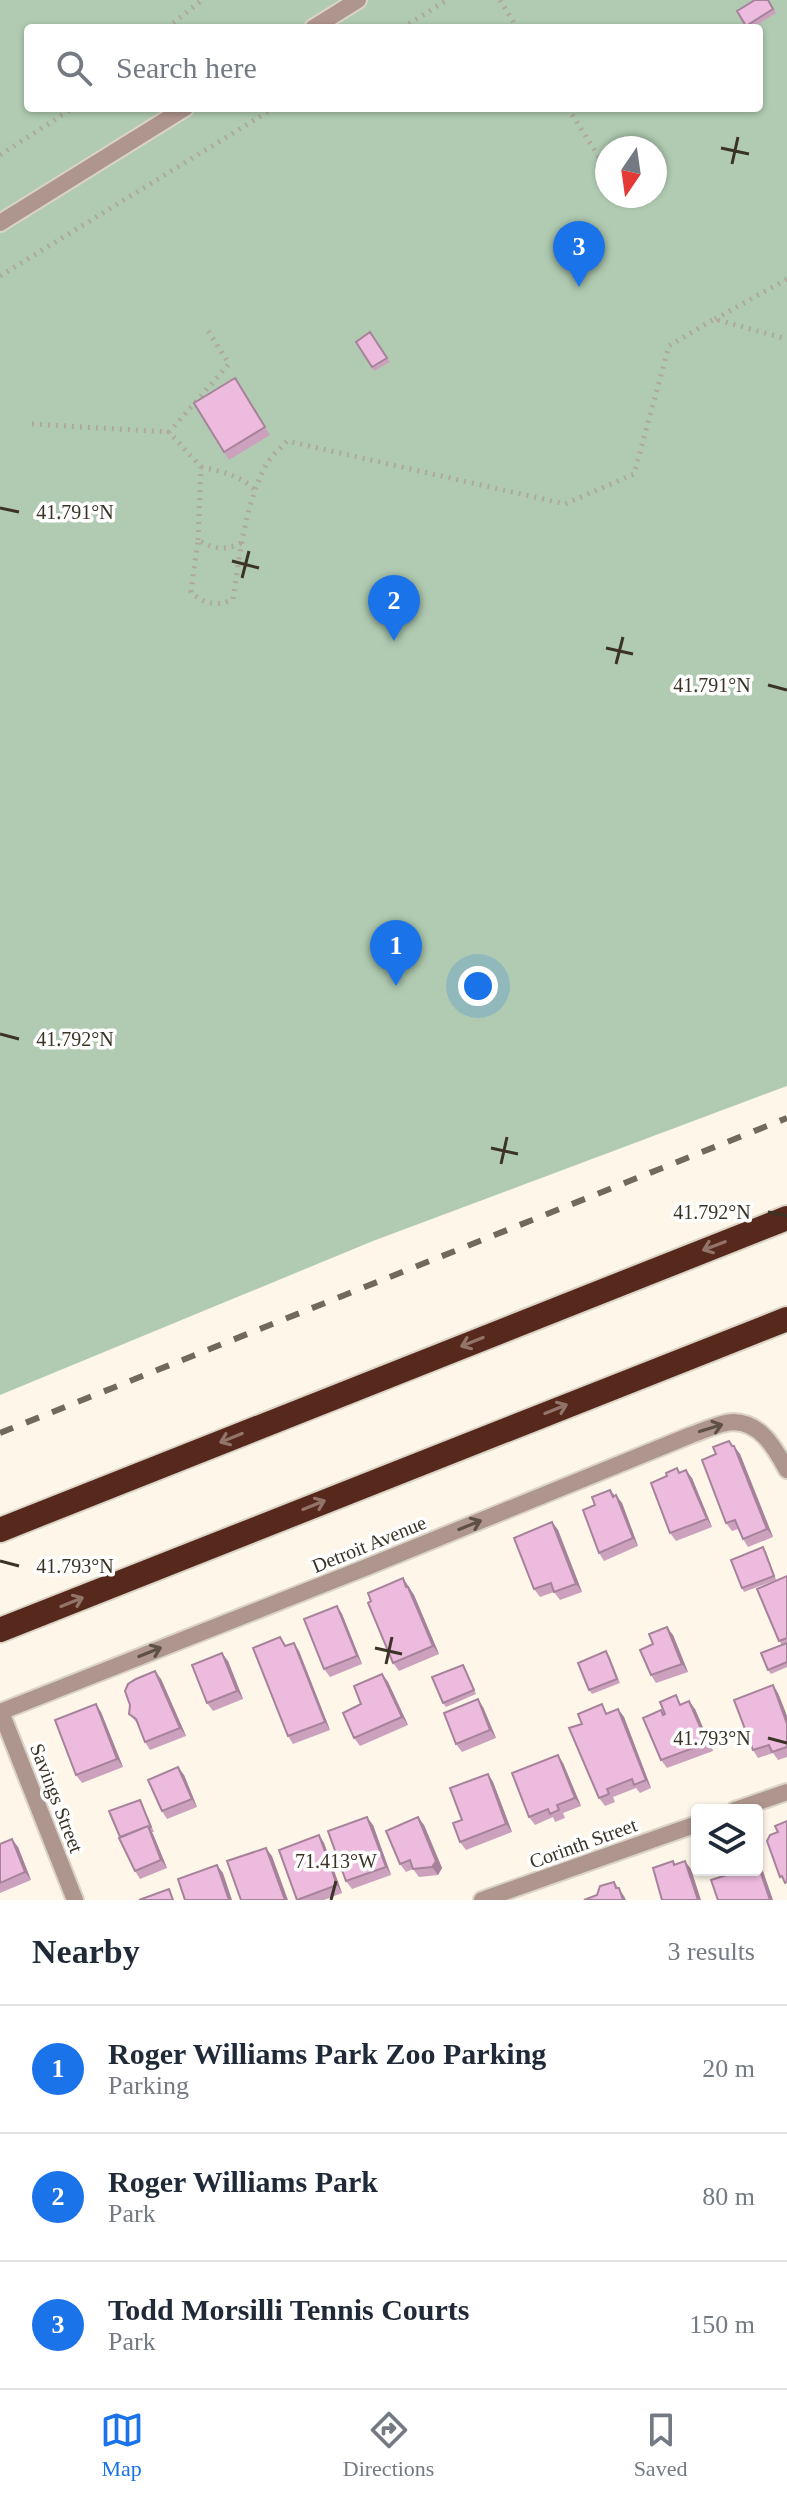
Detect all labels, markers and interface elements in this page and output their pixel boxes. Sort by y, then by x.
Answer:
search box [24,24,763,112]
icon: search [52,46,96,90]
text: Search here [116,51,257,84]
north arrow [595,136,667,208]
pin: 3 [553,221,605,287]
text: 41.791°N [36,501,114,523]
pin: 2 [368,575,420,641]
text: 41.791°N [673,674,751,696]
pin: 1 [370,920,422,986]
your location [458,966,498,1006]
text: 41.792°N [36,1028,114,1050]
text: 41.792°N [673,1201,751,1223]
one-way arrow [702,1240,727,1254]
one-way arrow [460,1335,485,1350]
one-way arrow [543,1401,568,1415]
one-way arrow [699,1420,724,1435]
one-way arrow [219,1432,244,1446]
one-way arrow [301,1497,326,1512]
street label: Detroit Avenue [309,1511,429,1577]
one-way arrow [457,1517,482,1531]
text: 41.793°N [36,1555,114,1577]
one-way arrow [59,1593,84,1608]
one-way arrow [137,1643,162,1658]
text: 41.793°N [673,1727,751,1749]
street label: Savings Street [25,1740,88,1856]
map controls [691,1804,763,1876]
button: layers [691,1804,763,1876]
street label: Corinth Street [526,1813,640,1873]
text: 71.413°W [295,1850,377,1872]
text: Nearby [32,1933,140,1970]
text: 3 results [668,1937,755,1966]
text: Roger Williams Park Zoo Parking [108,2037,546,2070]
text: 1 [52,2054,65,2083]
text: 20 m [702,2054,755,2083]
text: Parking [108,2071,189,2100]
text: Roger Williams Park [108,2165,378,2198]
text: 2 [52,2182,65,2211]
text: 80 m [702,2182,755,2211]
text: Park [108,2199,156,2228]
text: Todd Morsilli Tennis Courts [108,2293,470,2326]
text: 3 [52,2310,65,2339]
text: 150 m [689,2310,755,2339]
text: Park [108,2327,156,2356]
tab: Map [100,2408,144,2482]
tab: Directions [343,2408,434,2482]
tab: Saved [634,2408,687,2482]

